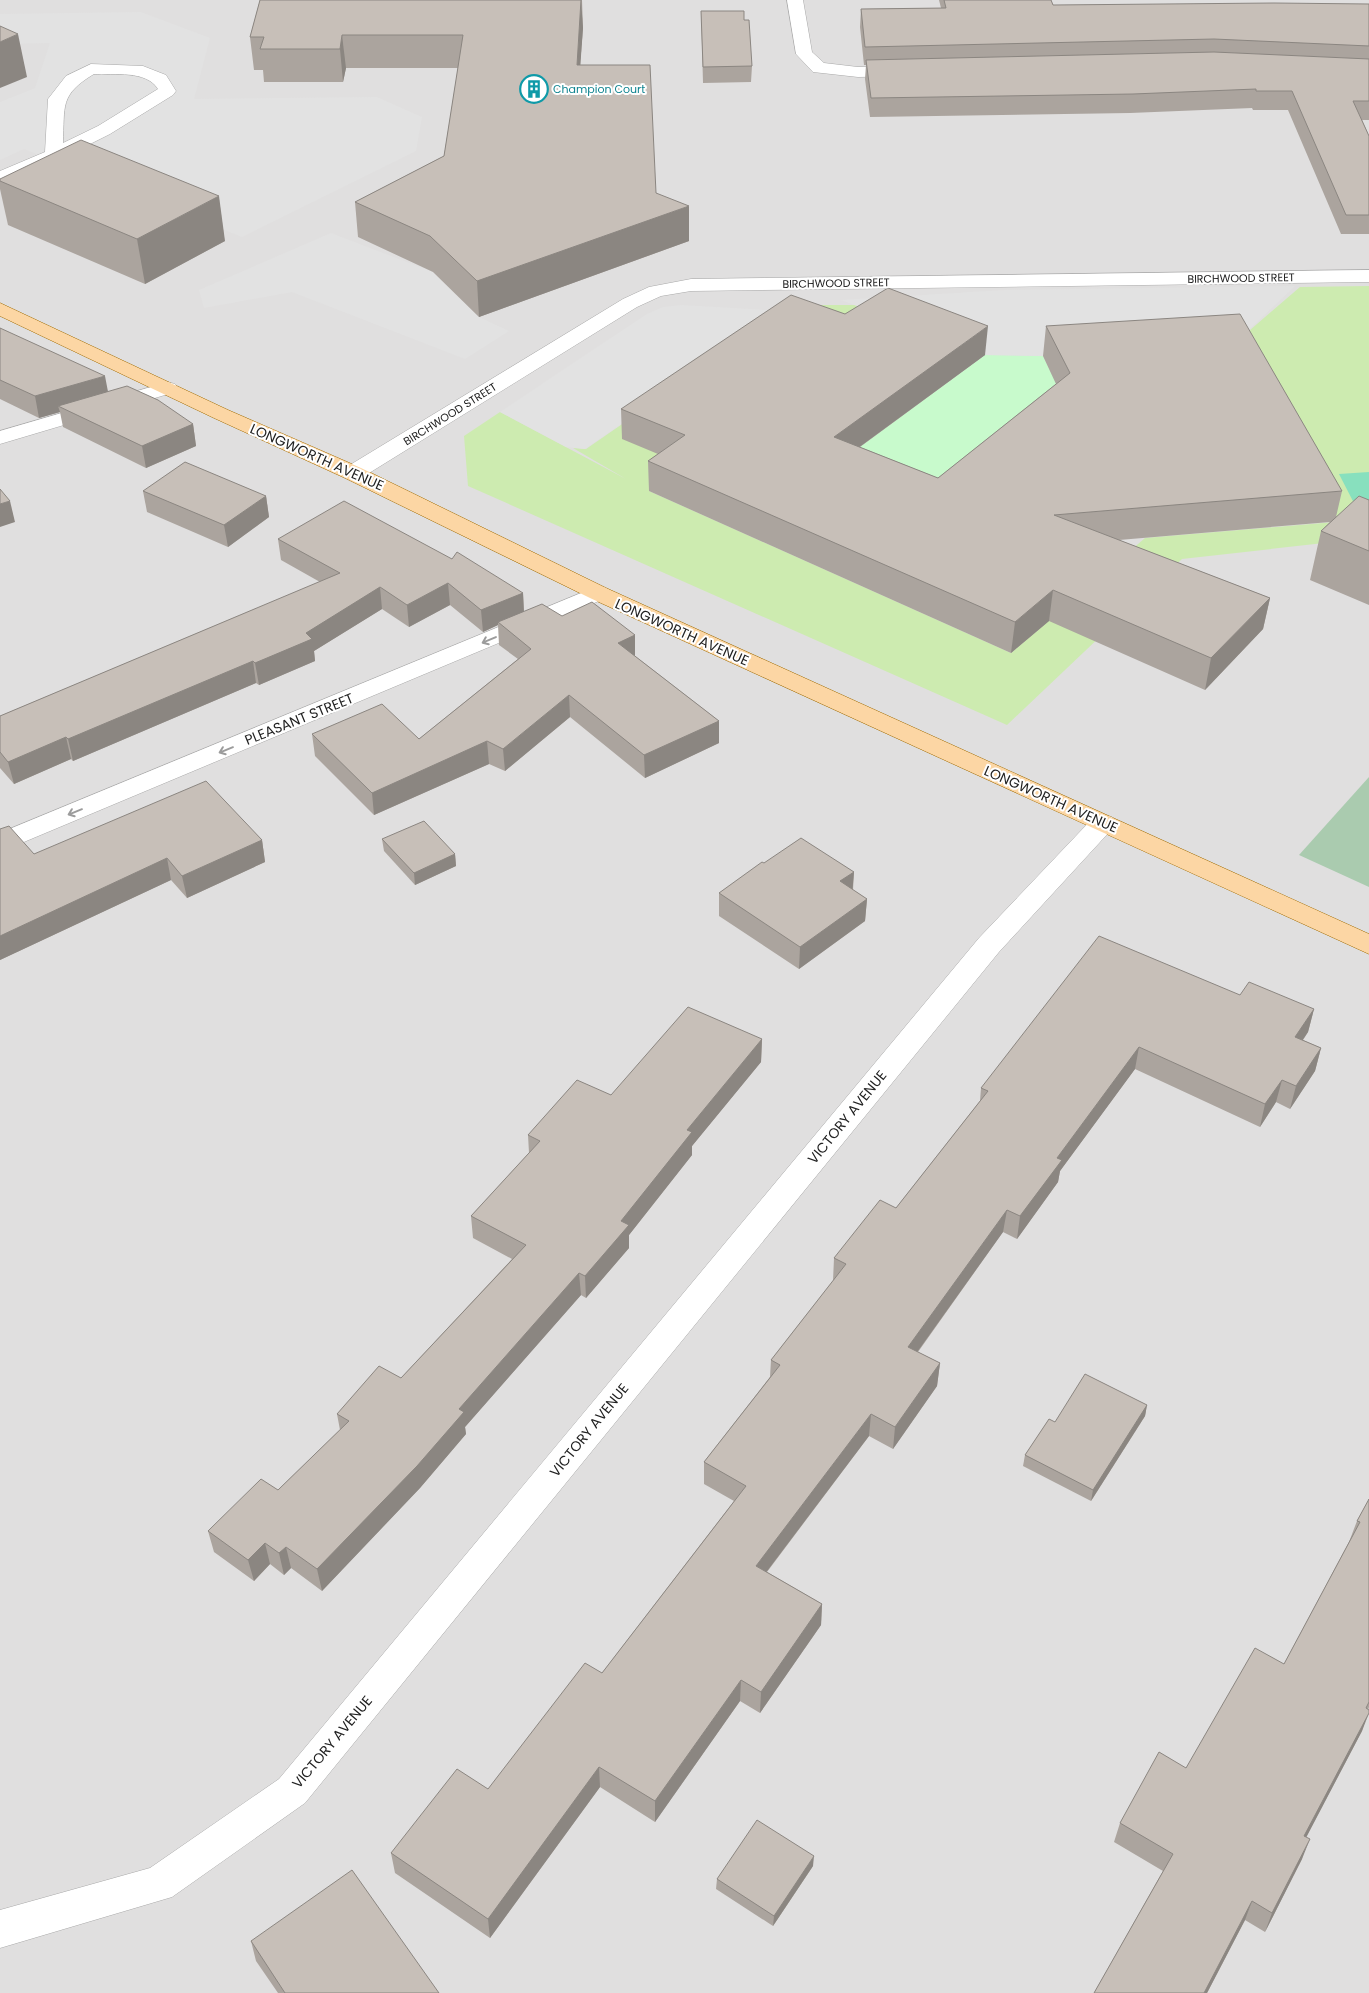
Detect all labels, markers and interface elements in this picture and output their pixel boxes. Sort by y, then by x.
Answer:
building icon: Champion Court [519,74,549,104]
place label: Champion Court [553,81,645,97]
street label: BIRCHWOOD STREET [1187,269,1295,287]
street label: BIRCHWOOD STREET [782,274,890,292]
street label: BIRCHWOOD STREET [400,379,500,449]
street label: LONGWORTH AVENUE [247,418,387,496]
street label: LONGWORTH AVENUE [612,593,752,671]
one-way arrow [481,636,496,645]
street label: PLEASANT STREET [242,688,357,750]
one-way arrow [219,745,234,755]
street label: LONGWORTH AVENUE [981,760,1121,838]
one-way arrow [68,808,83,817]
street label: VICTORY AVENUE [803,1066,891,1168]
street label: VICTORY AVENUE [545,1379,633,1481]
street label: VICTORY AVENUE [287,1691,377,1793]

